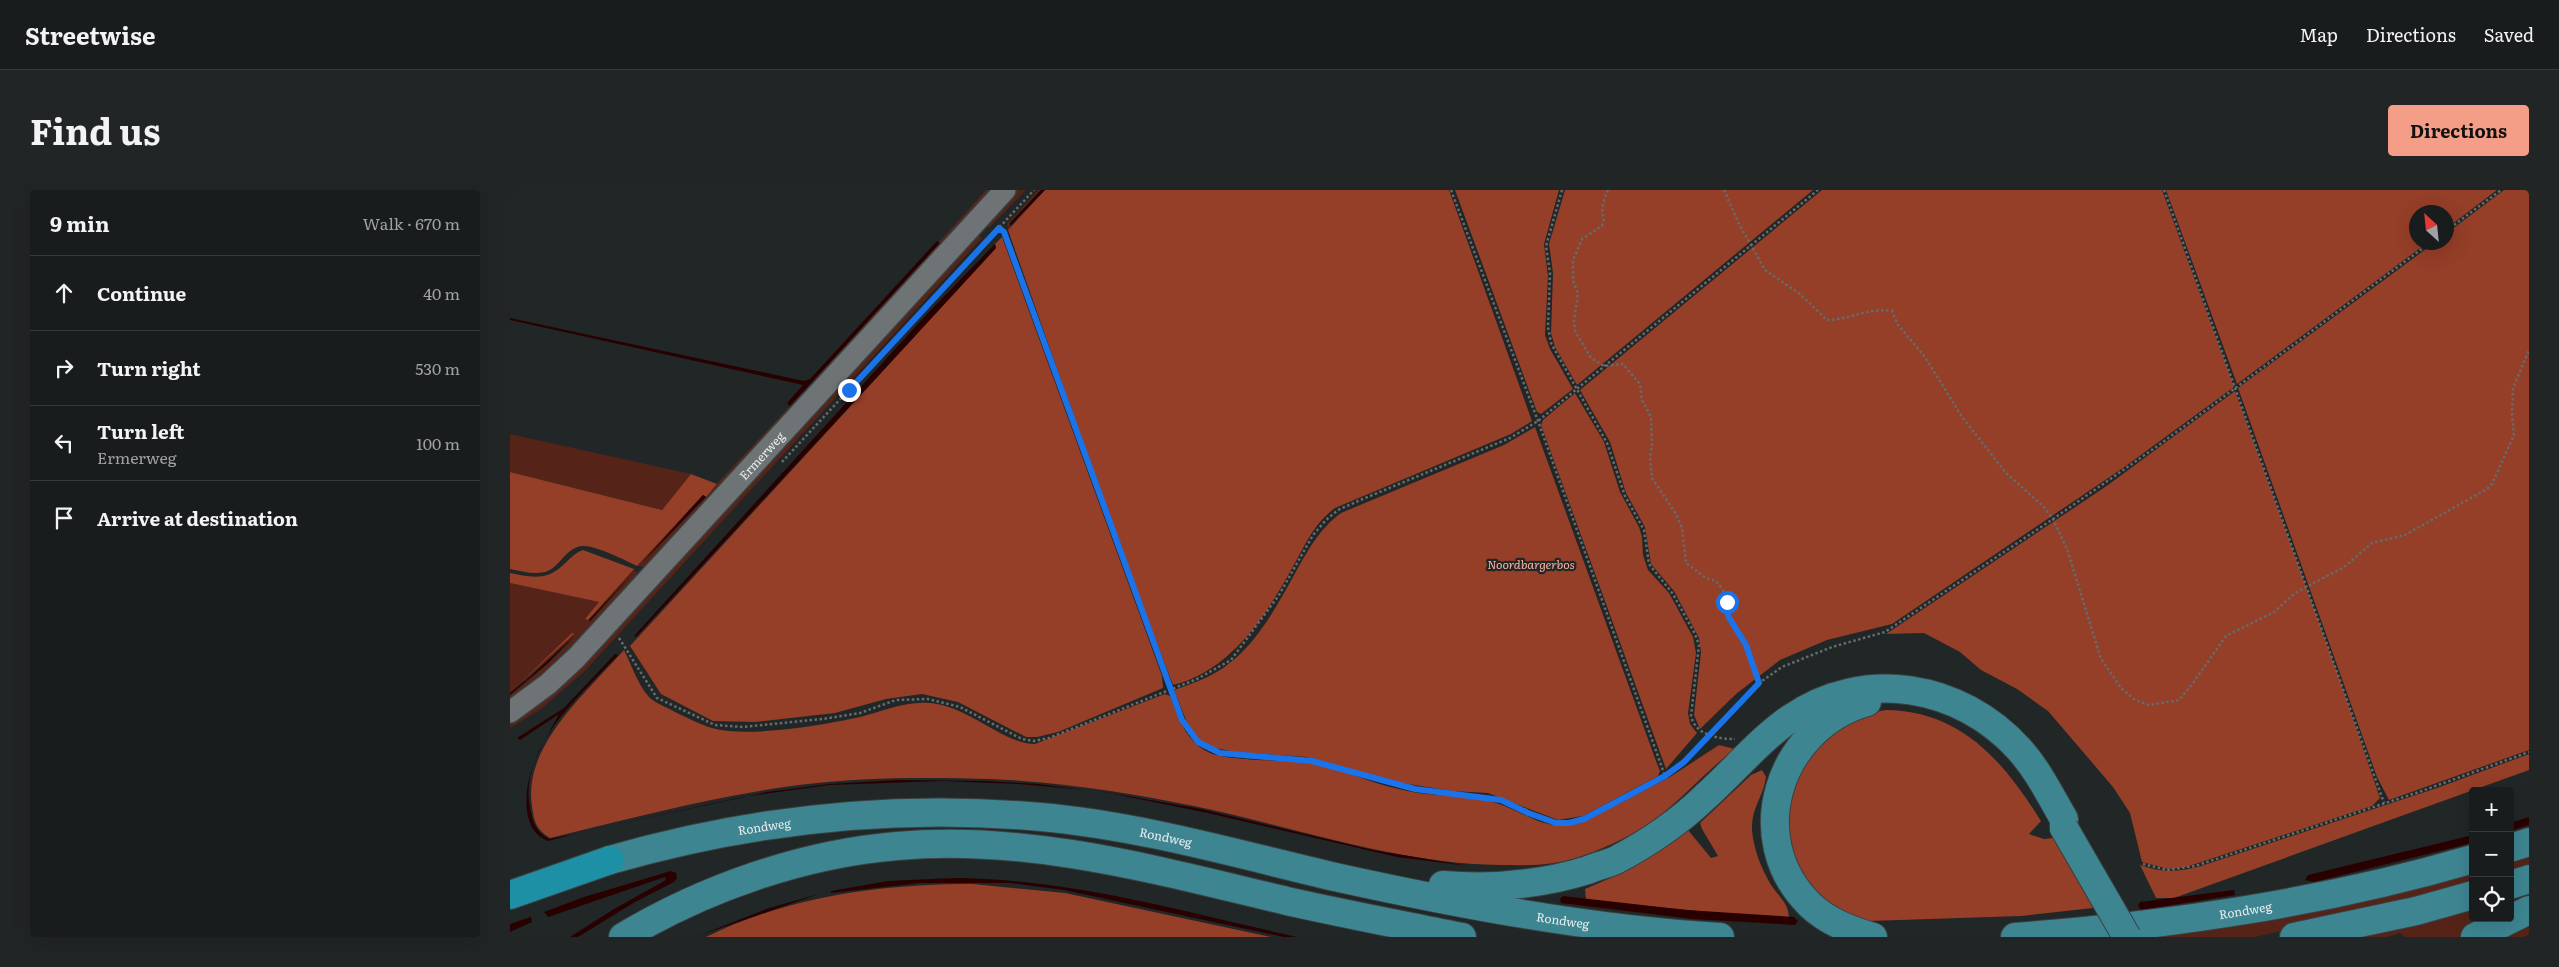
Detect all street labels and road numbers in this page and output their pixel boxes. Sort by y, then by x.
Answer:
street label: Ermerweg [735,427,789,484]
street label: Rondweg [736,813,792,839]
street label: Rondweg [1138,823,1194,851]
street label: Rondweg [2218,897,2274,923]
street label: Rondweg [1535,907,1591,933]

